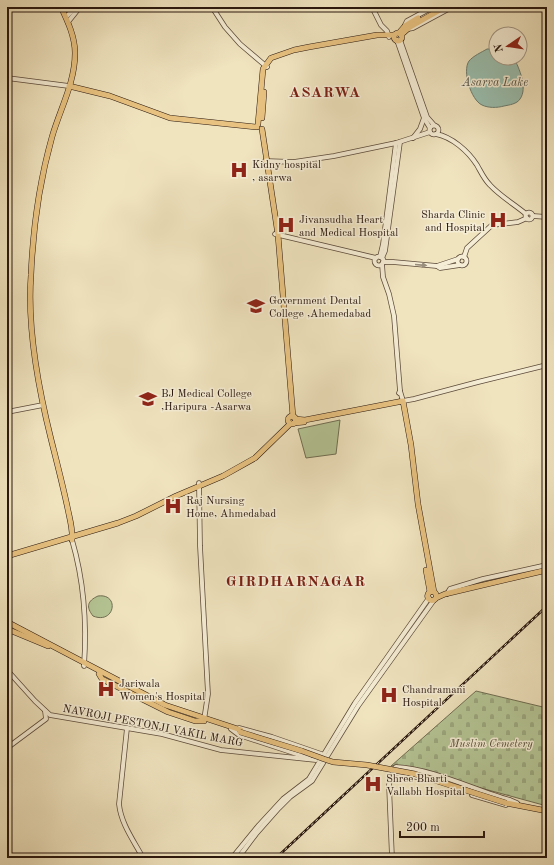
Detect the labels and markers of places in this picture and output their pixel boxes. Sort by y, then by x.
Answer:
hospital icon: Kidny hospital , asarwa [229,160,249,180]
place label: Kidny hospital , asarwa [252,160,321,184]
place label: Sharda Clinic and Hospital [421,210,485,234]
hospital icon: Sharda Clinic and Hospital [488,210,508,230]
hospital icon: Jivansudha Heart and Medical Hospital [276,215,296,235]
place label: Jivansudha Heart and Medical Hospital [299,215,398,239]
school or university icon: Government Dental College ,Ahemedabad [246,296,266,316]
place label: Government Dental College ,Ahemedabad [269,296,371,320]
school or university icon: BJ Medical College ,Haripura -Asarwa [138,389,158,409]
place label: BJ Medical College ,Haripura -Asarwa [161,389,252,413]
hospital icon: Raj Nursing Home, Ahmedabad [163,496,183,516]
place label: Raj Nursing Home, Ahmedabad [186,496,277,520]
hospital icon: Jariwala Women's Hospital [96,679,116,699]
place label: Jariwala Women's Hospital [119,679,205,703]
hospital icon: Chandramani Hospital [379,685,399,705]
place label: Chandramani Hospital [402,685,466,709]
hospital icon: Shree Bharti Vallabh Hospital [363,774,383,794]
place label: Shree Bharti Vallabh Hospital [386,774,465,798]

